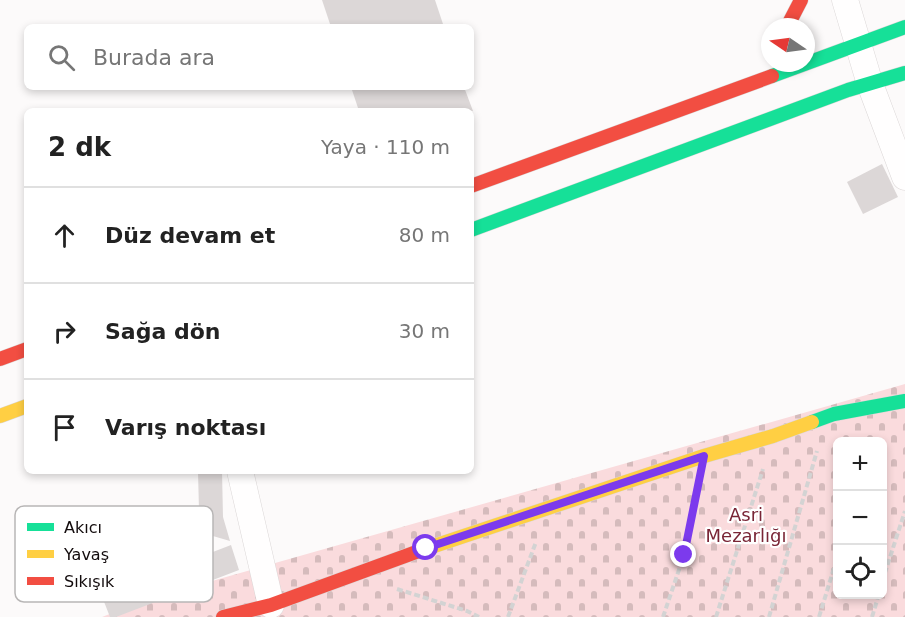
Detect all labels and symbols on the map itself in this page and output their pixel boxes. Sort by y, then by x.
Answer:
north arrow [761,18,815,72]
park label: Asri Mezarlığı [706,504,786,546]
legend [15,506,213,602]
text: Akıcı [64,518,102,537]
route start [412,534,438,560]
route end [670,541,696,567]
text: Yavaş [63,545,109,564]
text: Sıkışık [64,572,115,591]

